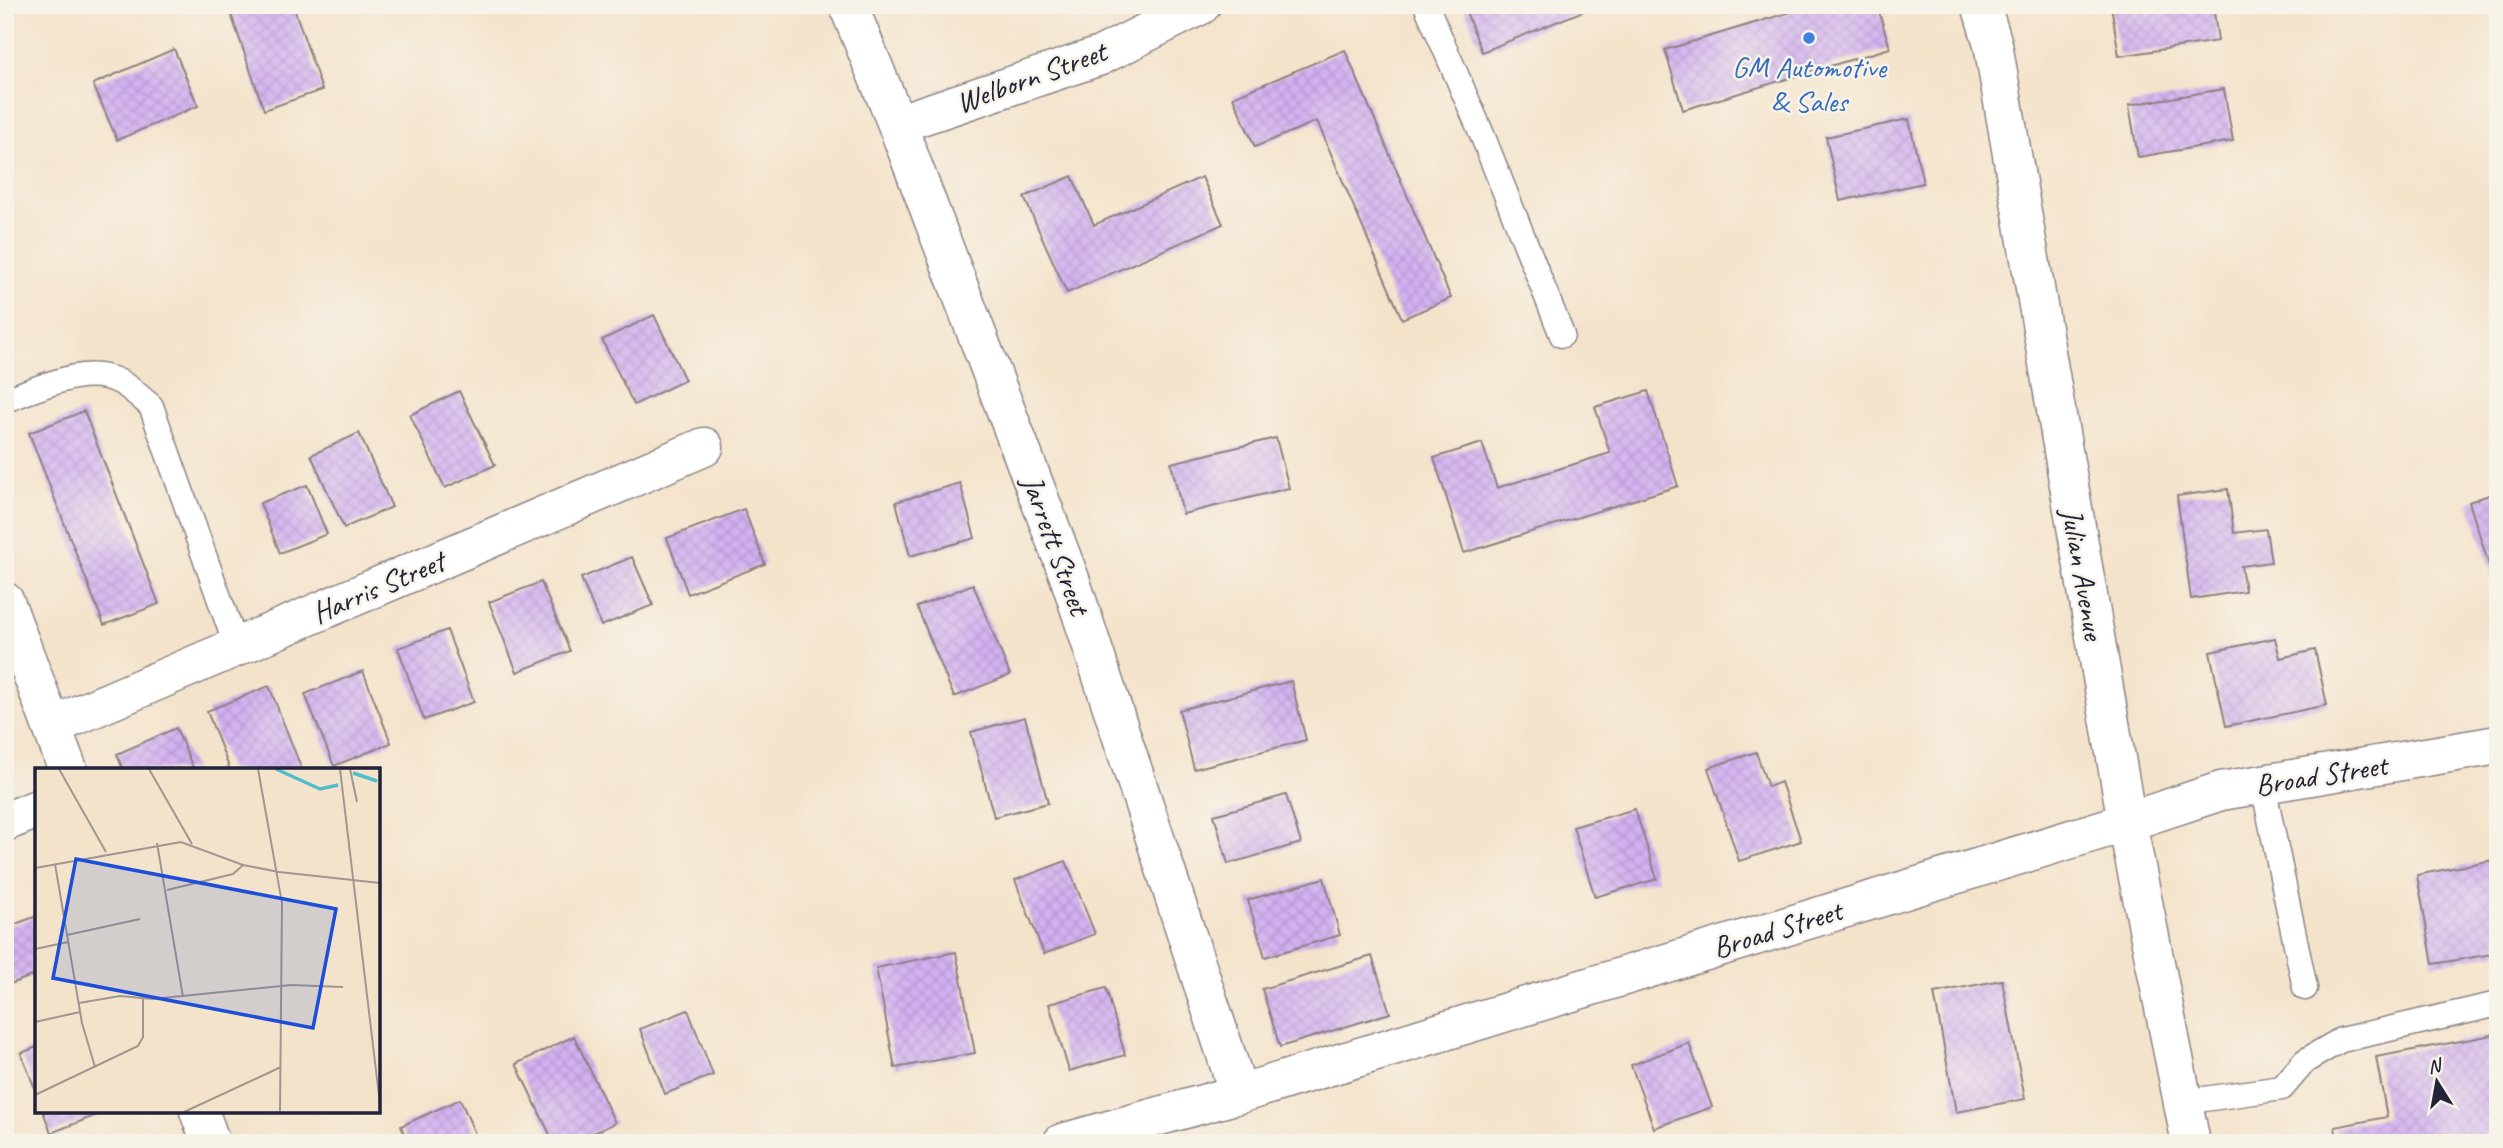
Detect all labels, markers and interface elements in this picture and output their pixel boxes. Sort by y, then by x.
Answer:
marker: GM Automotive & Sales [1801,30,1817,46]
street label: Welborn Street [951,31,1114,122]
place label: GM Automotive & Sales [1732,48,1888,120]
street label: Jarrett Street [1013,468,1100,623]
street label: Julian Avenue [2052,503,2114,645]
street label: Harris Street [306,541,454,632]
street label: Broad Street [2252,745,2393,804]
inset map [35,768,380,1113]
street label: Broad Street [1708,891,1849,967]
north arrow [2402,1046,2472,1116]
text: N [2426,1053,2445,1079]

